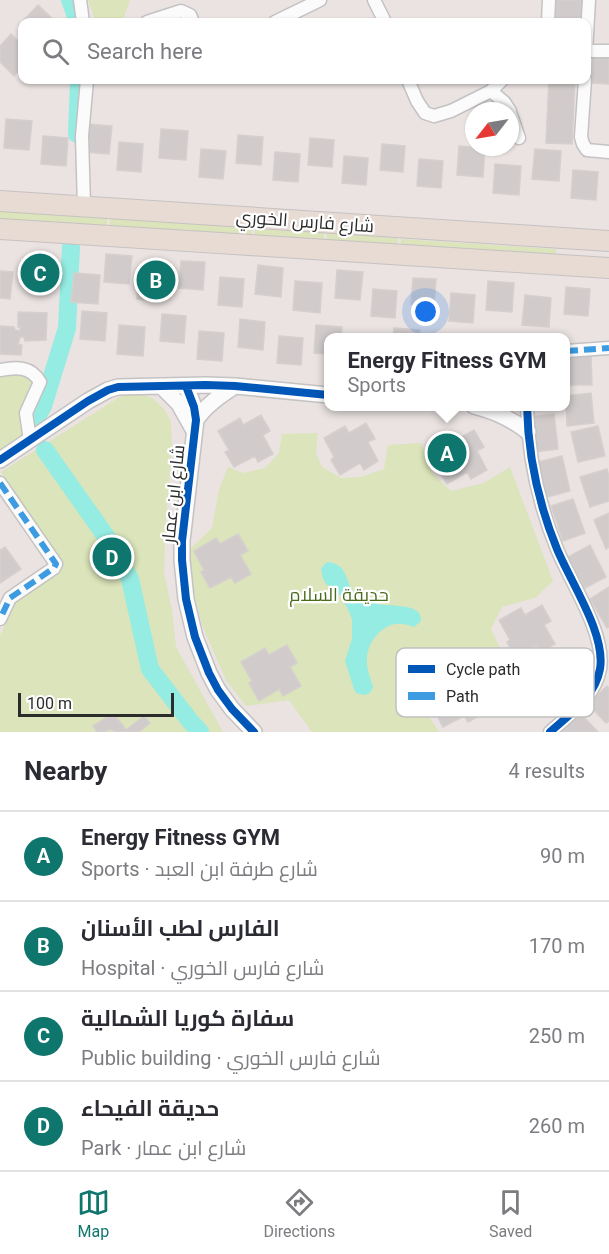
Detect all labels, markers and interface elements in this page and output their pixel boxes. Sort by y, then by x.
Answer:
search box [18,18,591,84]
icon: search [39,35,72,68]
text: Search here [87,39,203,64]
north arrow [465,102,519,156]
street label: شارع فارس الخوري [235,206,375,240]
pin: C [20,250,60,296]
pin: B [136,258,176,302]
your location [411,297,440,326]
popup [324,333,570,411]
text: Energy Fitness GYM [347,348,547,373]
text: Sports [347,373,406,397]
pin: A [428,430,466,476]
street label: شارع ابن عمار [157,444,191,545]
pin: D [92,534,132,580]
park label: حديقة السلام [289,584,389,607]
legend [396,648,594,717]
text: Cycle path [446,660,520,679]
text: Path [446,687,479,706]
scale bar [18,690,174,718]
text: 100 m [27,694,72,713]
text: Nearby [24,756,107,786]
text: 4 results [509,759,585,783]
text: Energy Fitness GYM [81,825,280,850]
text: A [37,844,50,868]
text: 90 m [540,844,585,868]
text: Sports · شارع طرفة ابن العبد [81,857,318,881]
text: الفارس لطب الأسنان [81,916,280,941]
text: B [37,934,50,958]
text: 170 m [529,934,585,958]
text: Hospital · شارع فارس الخوري [81,956,324,980]
text: سفارة كوريا الشمالية [81,1006,294,1031]
text: C [37,1024,50,1048]
text: 250 m [529,1024,585,1048]
text: Public building · شارع فارس الخوري [81,1046,380,1070]
text: حديقة الفيحاء [81,1096,219,1121]
text: D [37,1114,50,1138]
text: 260 m [529,1114,585,1138]
text: Park · شارع ابن عمار [81,1136,246,1160]
tab: Map [77,1186,110,1241]
tab: Directions [263,1186,335,1241]
tab: Saved [489,1186,532,1241]

